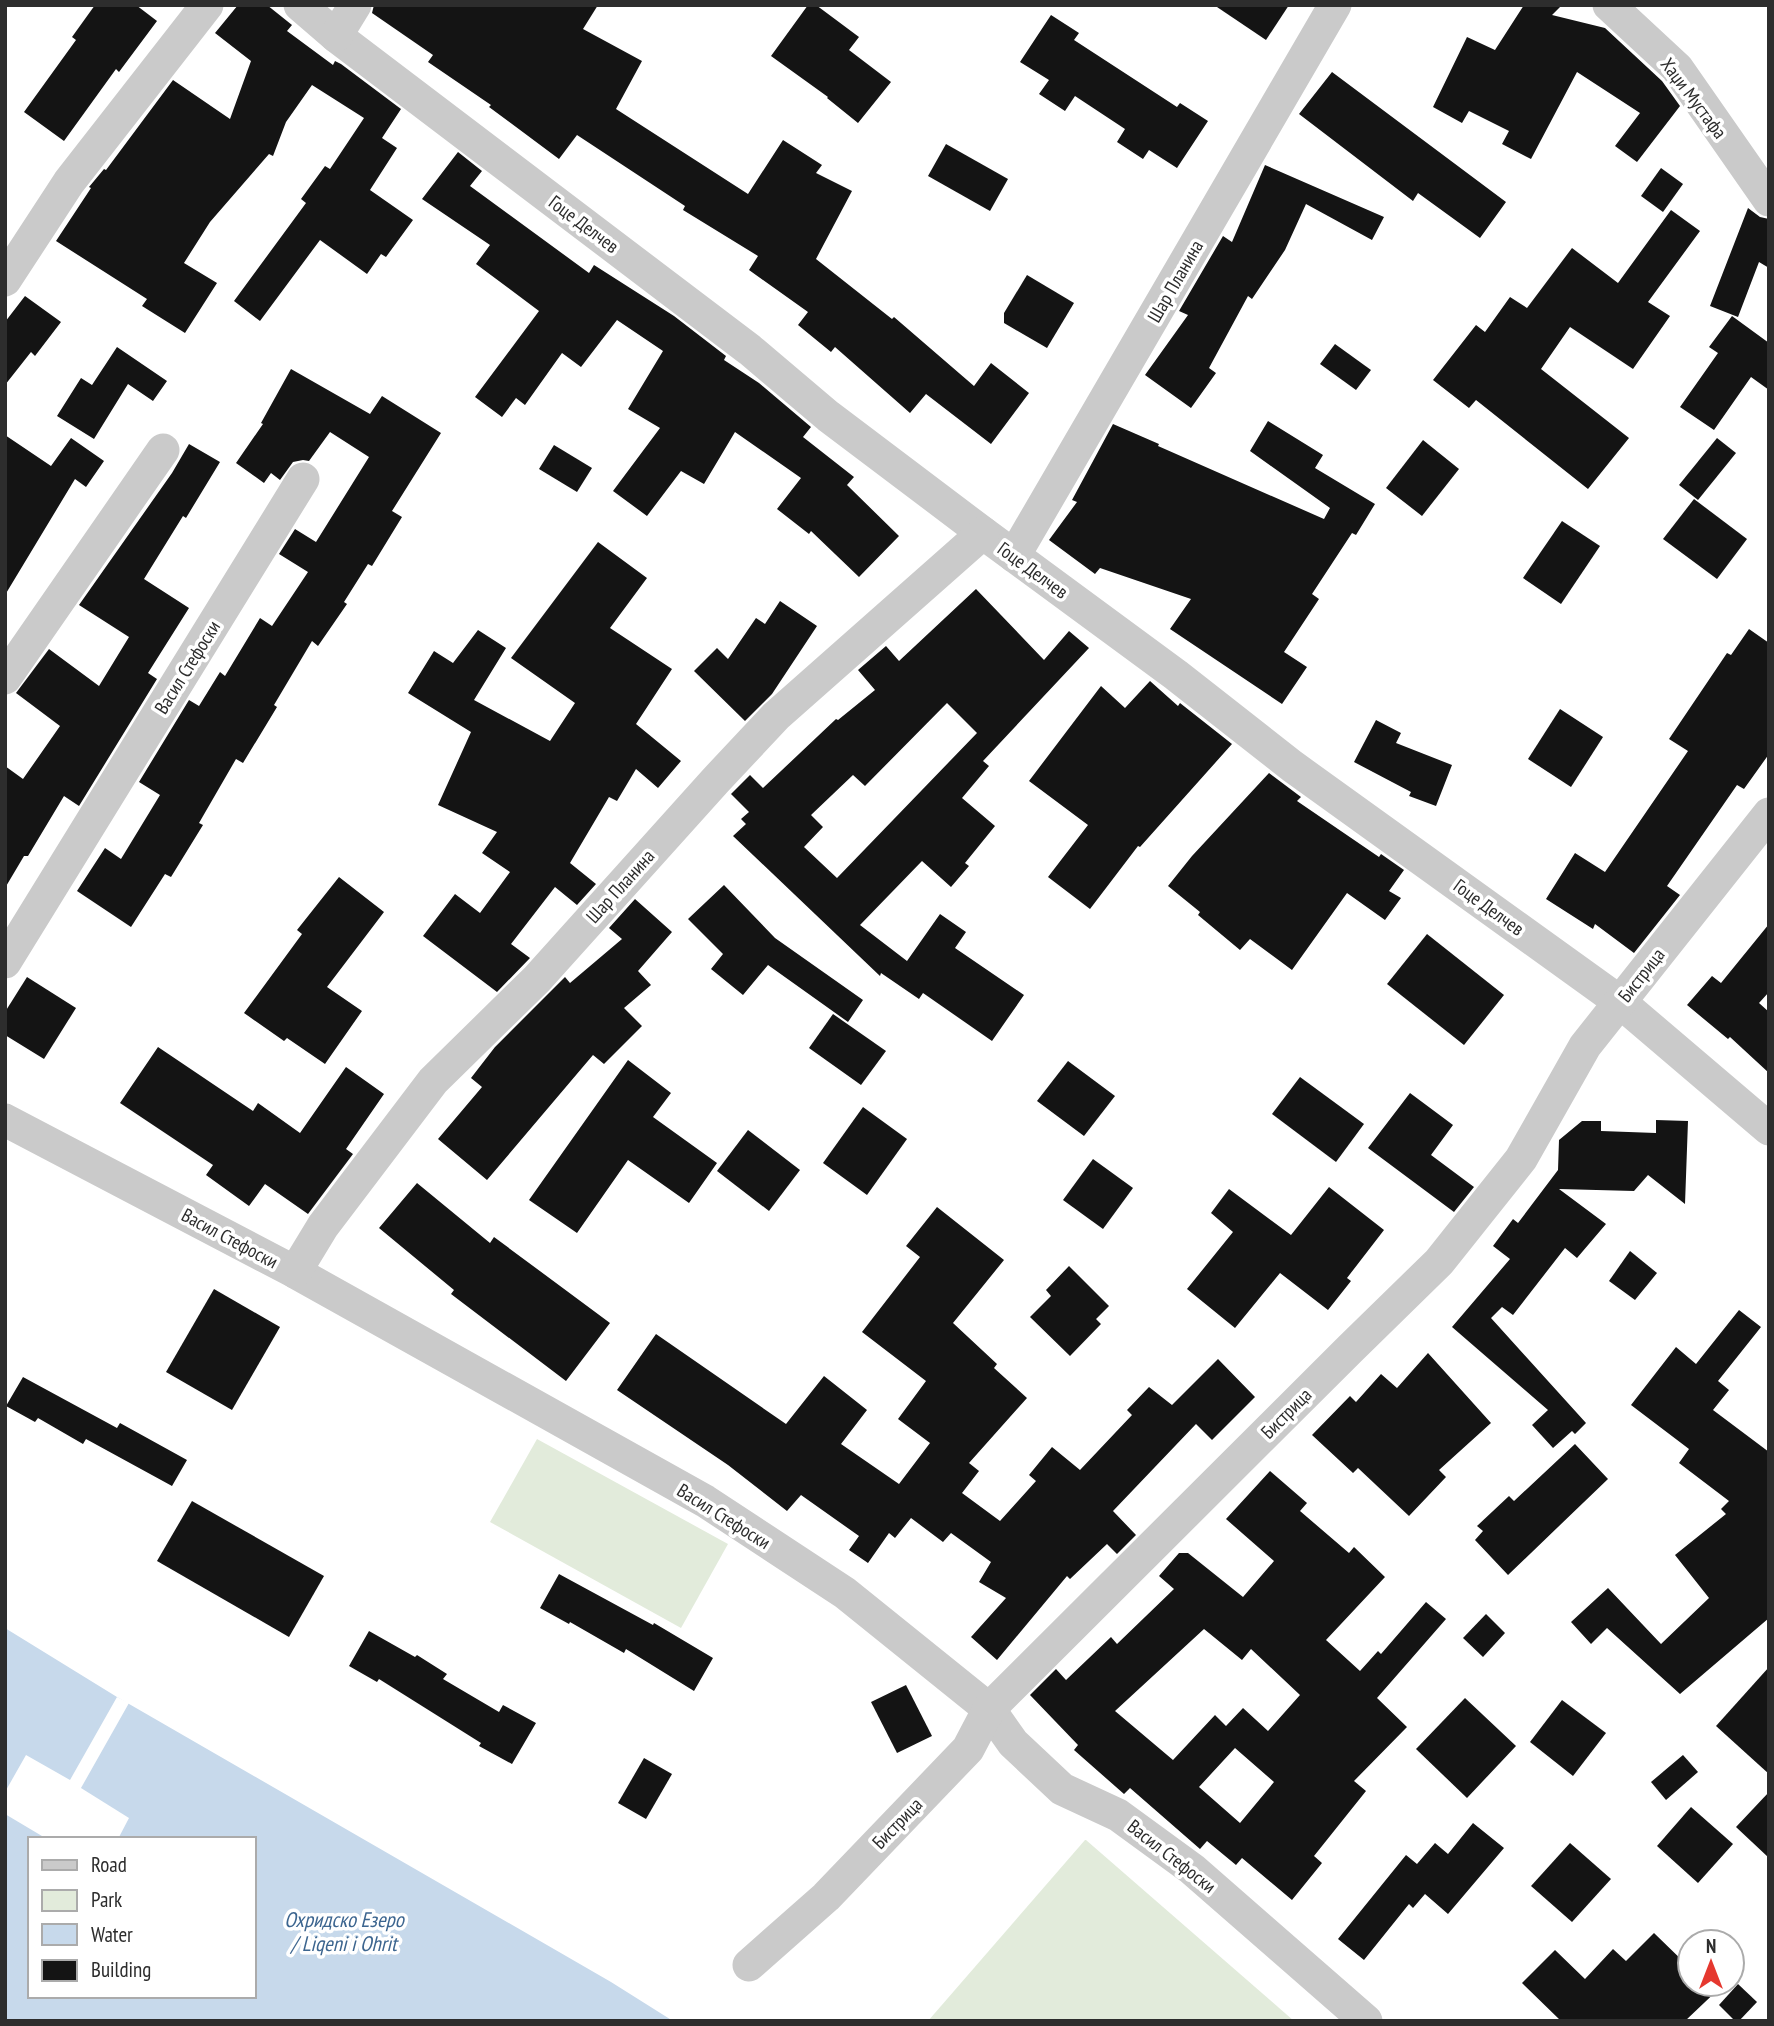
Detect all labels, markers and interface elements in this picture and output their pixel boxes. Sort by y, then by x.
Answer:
street label: Хаџи Мустафа [1656,53,1732,143]
street label: Гоце Делчев [544,190,624,258]
street label: Шар Планина [1142,236,1208,326]
street label: Гоце Делчев [993,536,1073,604]
street label: Васил Стефоски [149,616,225,718]
street label: Шар Планина [581,844,659,928]
street label: Гоце Делчев [1449,873,1529,941]
street label: Бистрица [1612,943,1670,1007]
street label: Васил Стефоски [178,1203,282,1273]
street label: Бистрица [1256,1383,1316,1443]
street label: Васил Стефоски [673,1478,775,1554]
street label: Бистрица [867,1792,927,1854]
street label: Васил Стефоски [1123,1814,1221,1898]
legend [28,1837,256,1998]
text: Road [91,1851,127,1878]
text: Park [91,1886,122,1913]
water label: Охридско Езеро / Liqeni i Ohrit [284,1906,406,1957]
text: Water [91,1921,133,1948]
north arrow [1676,1928,1746,1998]
text: N [1706,1934,1716,1958]
text: Building [91,1956,151,1983]

